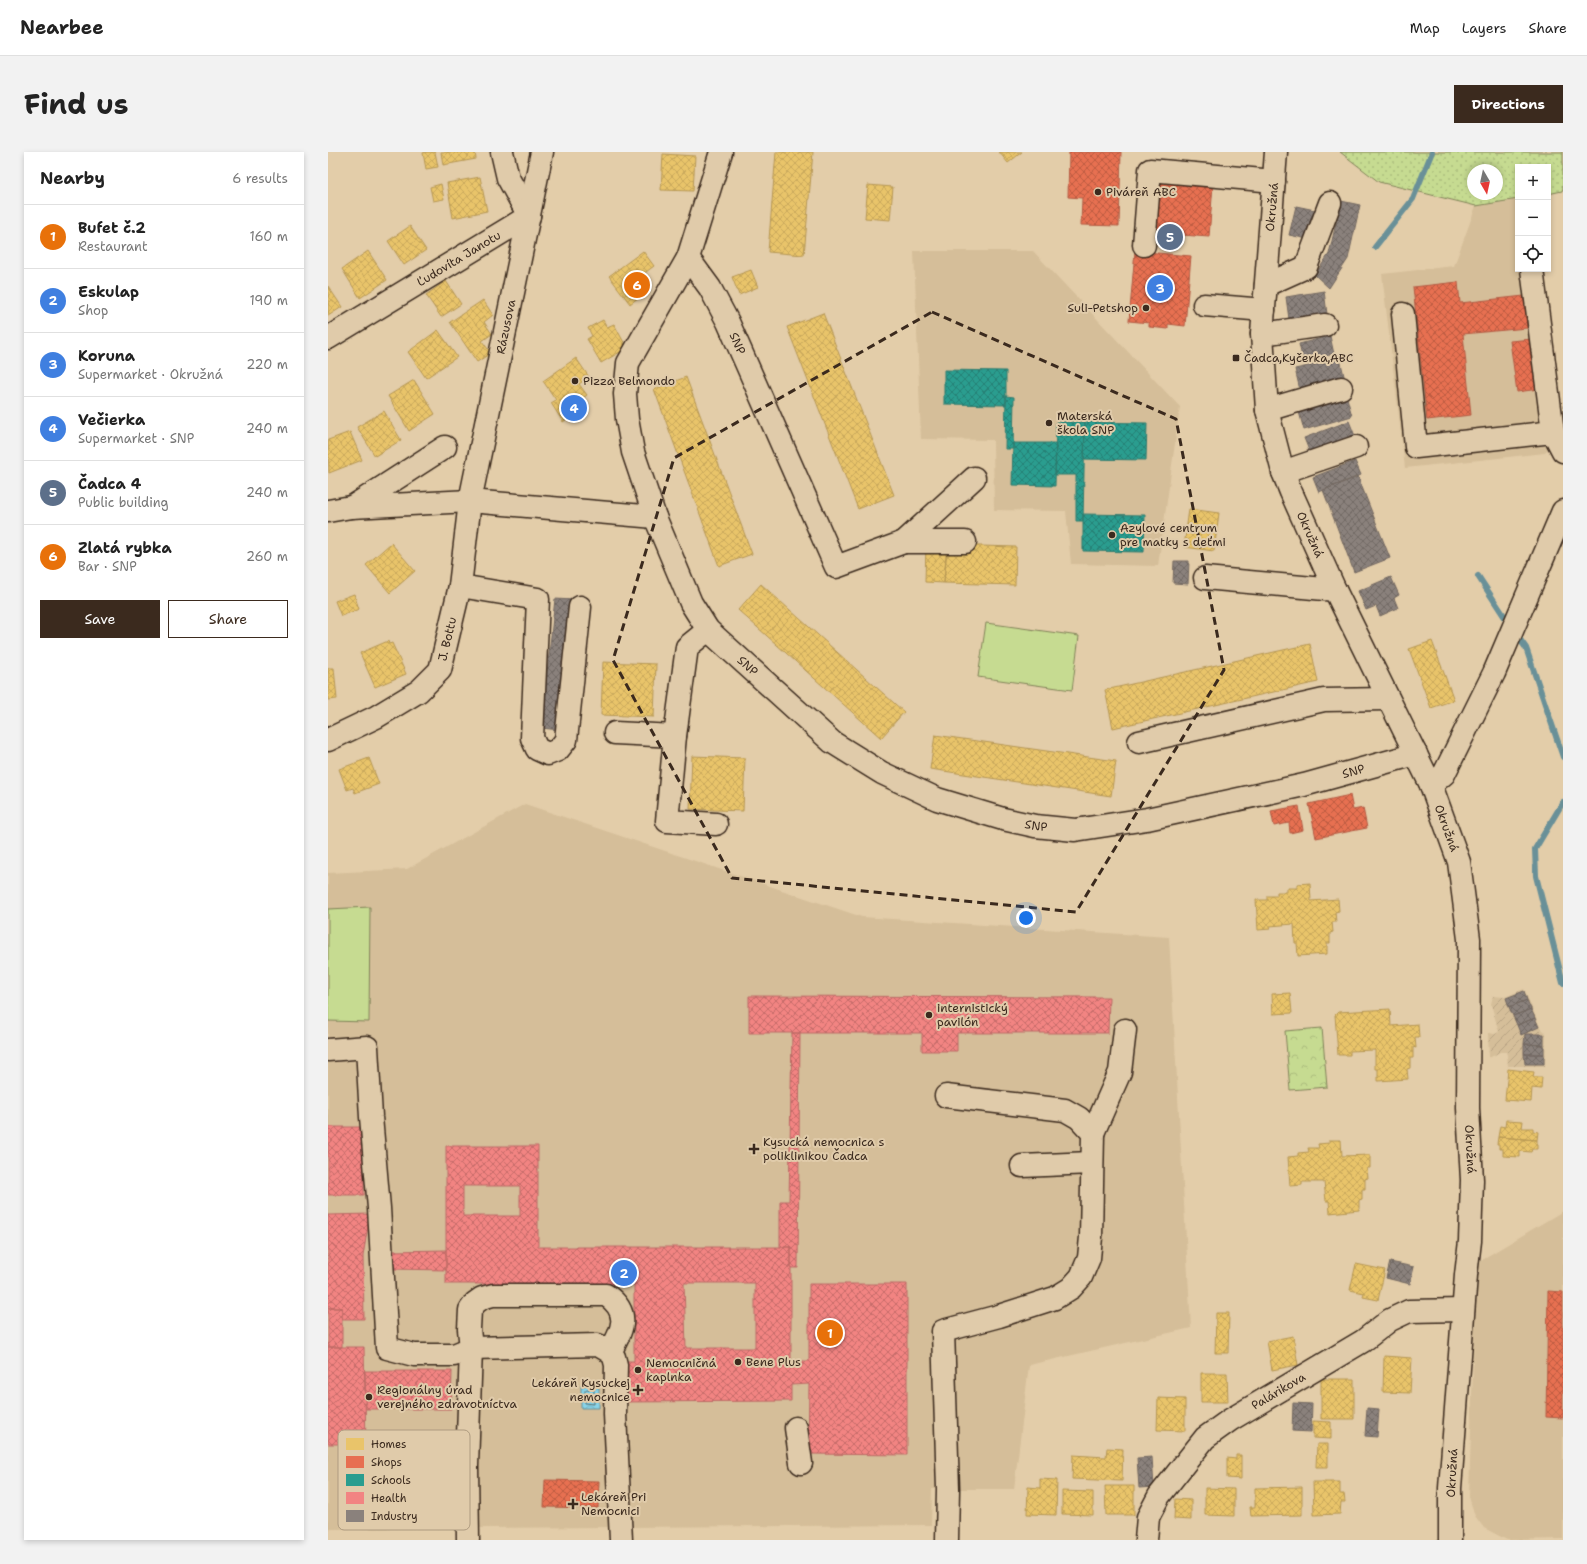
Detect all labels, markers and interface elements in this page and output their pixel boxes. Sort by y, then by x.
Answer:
text: Nearbee [20,15,104,40]
text: Map [1410,19,1440,37]
text: Layers [1462,19,1506,37]
text: Share [1528,19,1567,37]
text: Find us [24,85,129,123]
button: Directions [1454,85,1563,123]
north arrow [1467,164,1503,200]
map controls [1515,164,1551,272]
button: + [1515,164,1551,200]
text: Nearby [40,167,105,189]
text: 6 results [232,170,288,187]
street label: Okružná [1262,181,1282,232]
place label: Piváreň ABC [1106,184,1176,200]
marker: Piváreň ABC [1093,187,1103,197]
button: − [1515,200,1551,236]
text: Bufet č.2 [78,218,146,238]
pin: 5 [1157,222,1183,252]
street label: Ľudovíta Janotu [414,227,504,290]
text: 1 [50,228,56,245]
text: 160 m [250,228,288,245]
button: locate [1515,236,1551,272]
text: Restaurant [78,238,148,255]
pin: 6 [624,270,650,300]
pin: 3 [1147,273,1173,303]
text: Eskulap [78,282,139,302]
text: 2 [48,292,58,309]
text: 190 m [249,292,288,309]
street label: Rázusova [492,297,520,356]
place label: Suli-Petshop [1068,300,1138,316]
text: Shop [78,302,108,319]
marker: Suli-Petshop [1141,303,1151,313]
street label: SNP [726,330,749,357]
text: Koruna [78,346,135,366]
place label: Čadca,Kyčerka,ABC [1244,350,1353,366]
marker: Čadca,Kyčerka,ABC [1231,353,1241,363]
text: 3 [48,356,58,373]
text: 220 m [246,356,288,373]
text: Supermarket · Okružná [78,366,223,383]
place label: Pizza Belmondo [583,373,675,389]
marker: Pizza Belmondo [570,376,580,386]
pin: 4 [561,393,587,423]
place label: Materská škola SNP [1057,408,1114,438]
text: Večierka [78,410,145,430]
marker: Materská škola SNP [1044,418,1054,428]
text: 4 [48,420,58,437]
text: 240 m [246,420,288,437]
text: Supermarket · SNP [78,430,194,447]
text: Čadca 4 [78,474,141,494]
text: 5 [49,484,57,501]
text: 240 m [246,484,288,501]
text: Public building [78,494,169,511]
street label: Okružná [1293,509,1328,561]
place label: Azylové centrum pre matky s deťmi [1120,520,1226,550]
marker: Azylové centrum pre matky s deťmi [1107,530,1117,540]
text: Zlatá rybka [78,538,172,558]
text: 6 [48,548,58,565]
text: 260 m [246,548,288,565]
text: Bar · SNP [78,558,137,575]
button: Save [40,600,160,638]
button: Share [168,600,288,638]
street label: J. Bottu [434,615,460,663]
street label: SNP [734,652,762,679]
street label: SNP [1340,761,1367,782]
street label: Okružná [1431,802,1463,854]
street label: SNP [1023,816,1048,835]
your location [1016,908,1036,928]
place label: internistický pavilón [937,1000,1008,1030]
marker: internistický pavilón [924,1010,934,1020]
street label: Okružná [1461,1124,1480,1175]
place label: Kysucká nemocnica s poliklinikou Čadca [763,1134,885,1164]
marker: Kysucká nemocnica s poliklinikou Čadca [748,1143,760,1155]
pin: 2 [611,1258,637,1288]
pin: 1 [817,1318,843,1348]
place label: Bene Plus [746,1354,801,1370]
place label: Nemocničná kaplnka [646,1355,717,1385]
marker: Bene Plus [733,1357,743,1367]
marker: Nemocničná kaplnka [633,1365,643,1375]
street label: Palárikova [1248,1369,1309,1413]
place label: Lekáreň Kysuckej nemocnice [531,1375,630,1405]
place label: Regionálny úrad verejného zdravotníctva [377,1382,518,1412]
marker: Lekáreň Kysuckej nemocnice [633,1385,643,1395]
marker: Regionálny úrad verejného zdravotníctva [364,1392,374,1402]
legend [338,1430,470,1530]
text: Homes [371,1437,407,1452]
street label: Okružná [1443,1448,1461,1498]
text: Shops [371,1455,402,1470]
text: Schools [371,1473,411,1488]
place label: Lekáreň Pri Nemocnici [581,1489,646,1519]
text: Health [371,1491,407,1506]
marker: Lekáreň Pri Nemocnici [568,1499,578,1509]
text: Industry [371,1509,418,1524]

